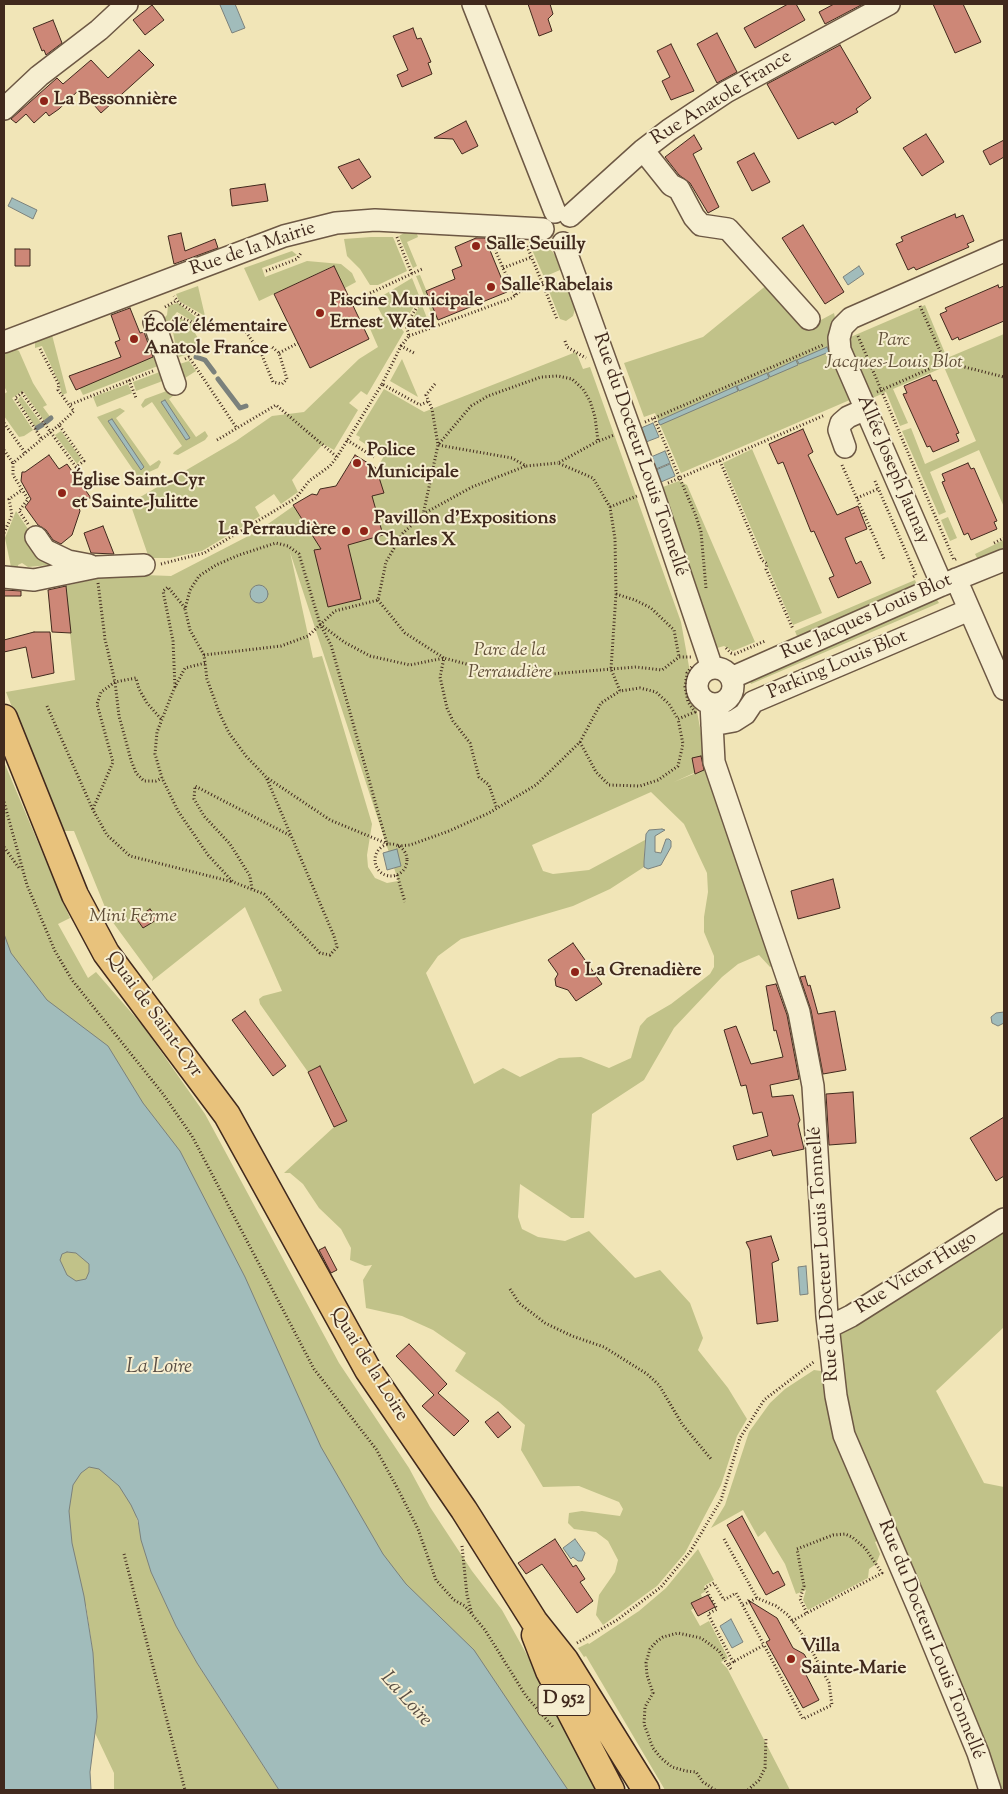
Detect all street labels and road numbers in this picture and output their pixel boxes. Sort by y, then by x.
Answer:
street label: Rue Anatole France [647,47,797,151]
street label: Rue de la Mairie [187,218,319,282]
street label: Rue du Docteur Louis Tonnellé [587,330,691,580]
street label: Allée Joseph Jaunay [850,392,934,548]
street label: Rue Jacques Louis Blot [778,570,956,666]
street label: Parking Louis Blot [765,626,911,706]
street label: Quai de Saint-Cyr [100,948,206,1082]
street label: Rue du Docteur Louis Tonnellé [805,1126,845,1382]
street label: Rue Victor Hugo [852,1228,982,1320]
street label: Quai de la Loire [324,1304,412,1426]
street label: Rue du Docteur Louis Tonnellé [871,1517,989,1763]
road number: D 952 [538,1684,590,1716]

